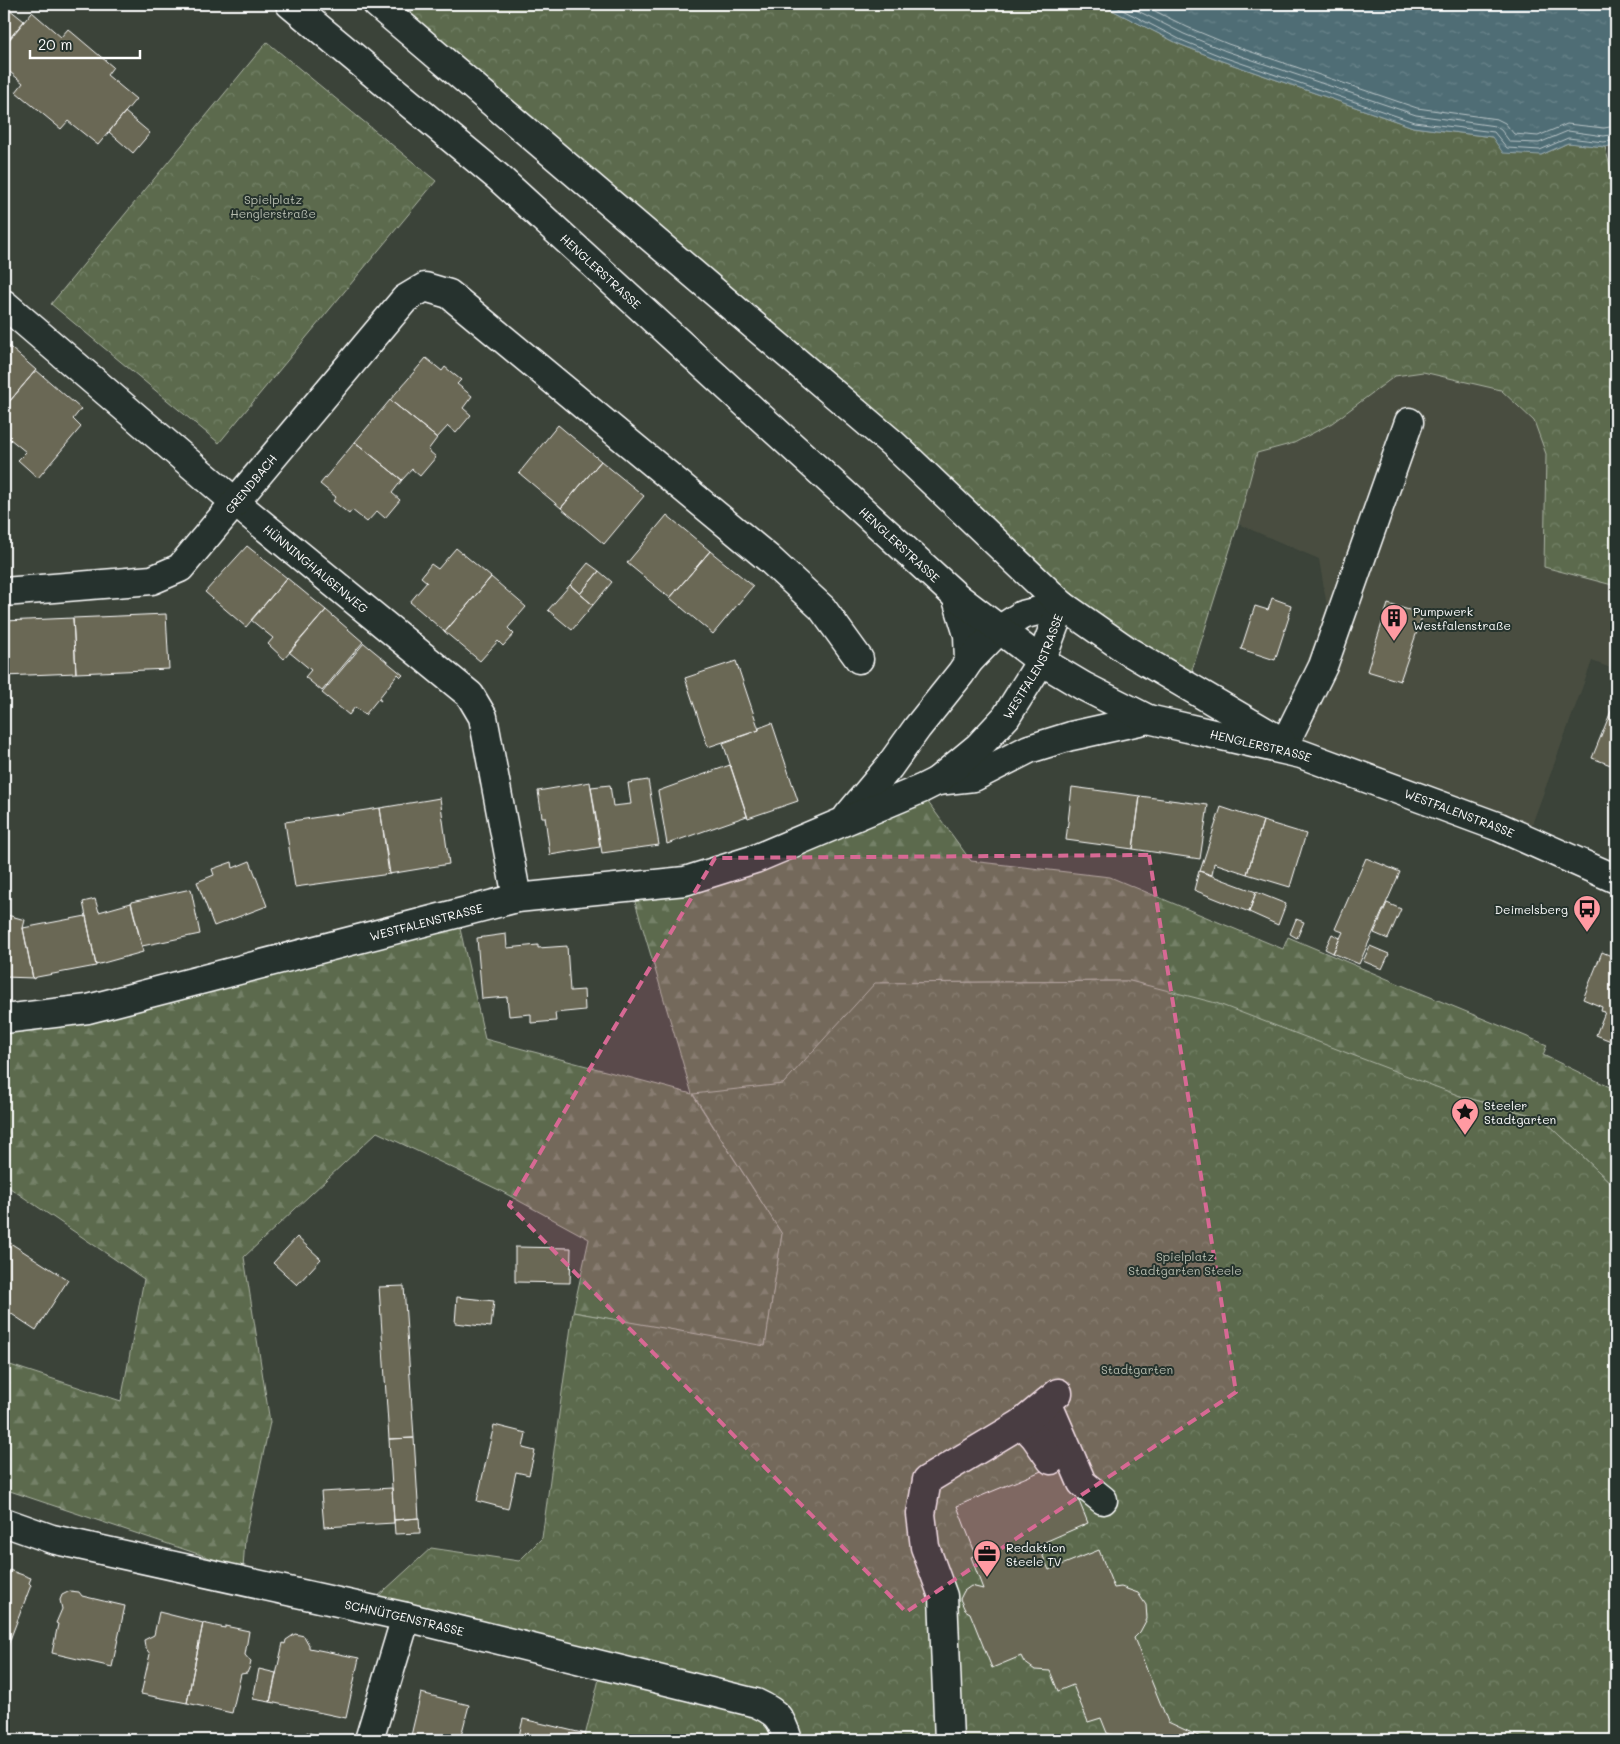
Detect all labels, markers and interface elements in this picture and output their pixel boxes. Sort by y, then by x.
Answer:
scale bar [30,28,140,60]
text: 20 m [38,34,72,54]
park label: Spielplatz Henglerstraße [230,191,316,221]
street label: HENGLERSTRASSE [557,230,645,312]
street label: GRENDBACH [221,451,280,517]
street label: HENGLERSTRASSE [856,503,944,586]
street label: HÜNNINGHAUSENWEG [260,521,372,616]
building icon: Pumpwerk Westfalenstraße [1379,603,1409,642]
place label: Pumpwerk Westfalenstraße [1413,603,1511,633]
street label: WESTFALENSTRASSE [999,611,1066,722]
street label: HENGLERSTRASSE [1209,725,1314,765]
street label: WESTFALENSTRASSE [1402,785,1517,841]
bus stop icon: Deimelsberg [1572,894,1602,933]
street label: WESTFALENSTRASSE [368,899,485,944]
place label: Deimelsberg [1495,901,1568,917]
place icon: Steeler Stadtgarten [1450,1097,1480,1136]
place label: Steeler Stadtgarten [1484,1097,1556,1127]
park label: Spielplatz Stadtgarten Steele [1128,1248,1242,1278]
park label: Stadtgarten [1101,1361,1173,1377]
office icon: Redaktion Steele TV [972,1539,1002,1578]
place label: Redaktion Steele TV [1006,1539,1065,1569]
street label: SCHNÜTGENSTRASSE [343,1596,466,1639]

